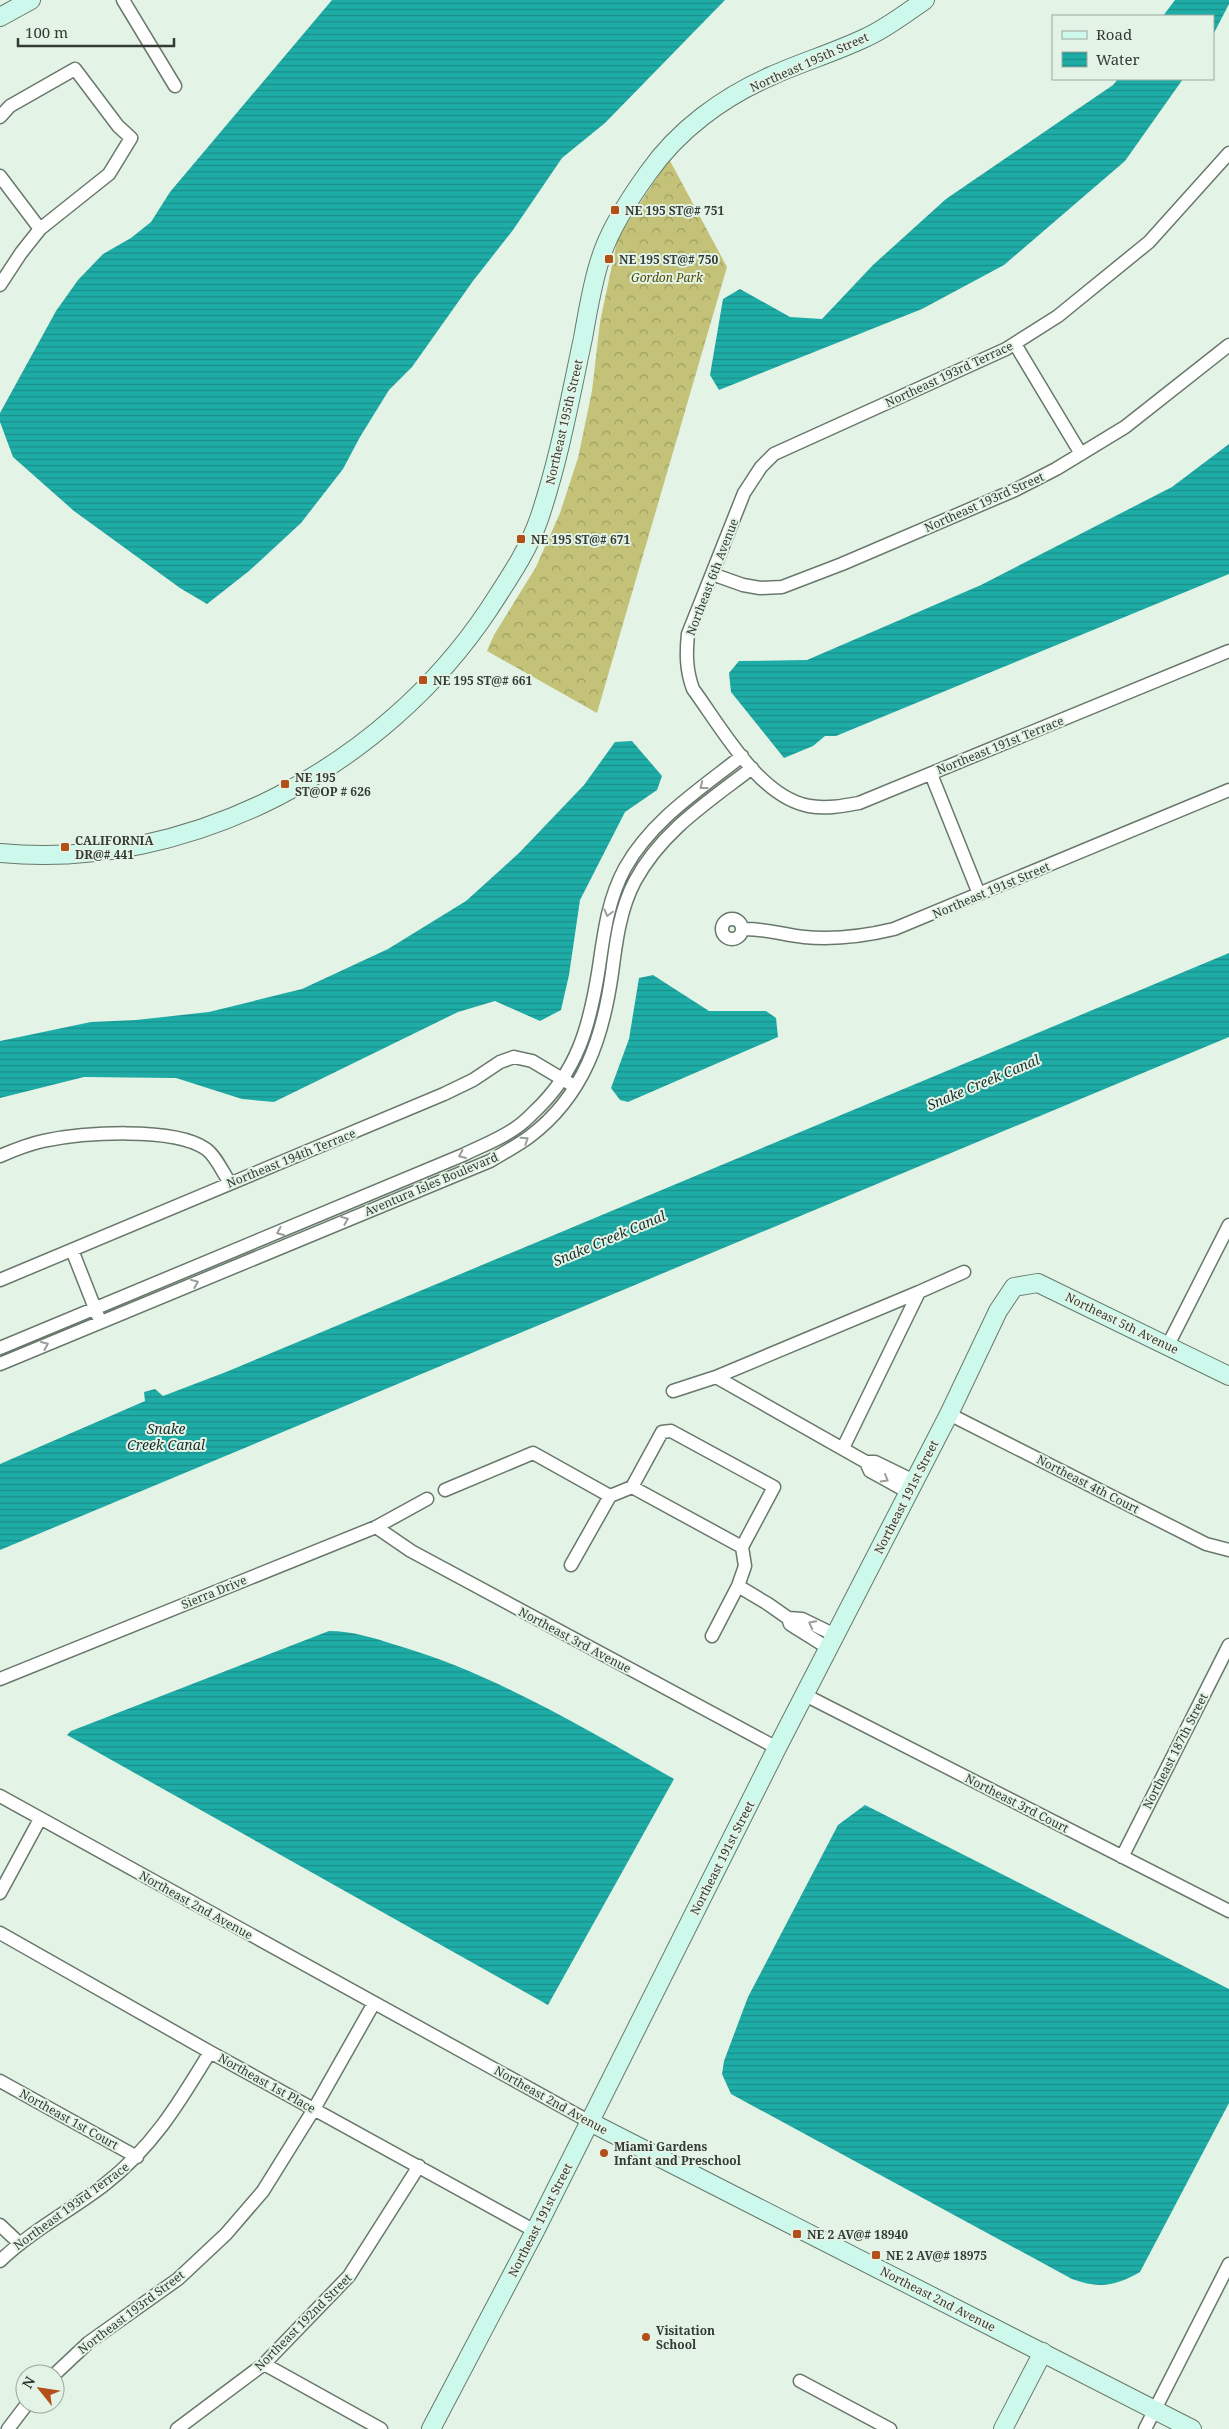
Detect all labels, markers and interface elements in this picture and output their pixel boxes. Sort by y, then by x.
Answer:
scale bar [18,15,174,47]
legend [1052,15,1214,80]
text: 100 m [25,22,68,42]
text: Road [1096,24,1132,44]
street label: Northeast 195th Street [747,28,871,96]
text: Water [1096,49,1139,69]
place label: NE 195 ST@# 751 [625,202,725,219]
marker: NE 195 ST@# 751 [609,204,621,216]
place label: NE 195 ST@# 750 [619,251,719,268]
marker: NE 195 ST@# 750 [603,253,615,265]
park label: Gordon Park [631,269,704,286]
street label: Northeast 193rd Terrace [882,337,1016,411]
street label: Northeast 195th Street [541,358,587,486]
street label: Northeast 193rd Street [922,468,1046,536]
street label: Northeast 6th Avenue [682,516,742,638]
place label: NE 195 ST@# 671 [531,531,631,548]
marker: NE 195 ST@# 671 [515,533,527,545]
place label: NE 195 ST@# 661 [433,672,533,689]
marker: NE 195 ST@# 661 [417,674,429,686]
street label: Northeast 191st Terrace [934,712,1066,778]
place label: NE 195 ST@OP # 626 [295,769,371,800]
marker: NE 195 ST@OP # 626 [279,778,291,790]
one-way arrow [700,781,709,789]
place label: CALIFORNIA DR@# 441 [75,832,154,863]
marker: CALIFORNIA DR@# 441 [59,841,71,853]
street label: Northeast 191st Street [930,858,1052,922]
one-way arrow [603,909,614,918]
water label: Snake Creek Canal [924,1049,1043,1114]
street label: Northeast 194th Terrace [224,1124,358,1192]
one-way arrow [520,1136,529,1146]
street label: Aventura Isles Boulevard [362,1148,501,1220]
one-way arrow [458,1149,467,1160]
water label: Snake Creek Canal [550,1205,669,1270]
one-way arrow [340,1216,349,1227]
one-way arrow [276,1225,285,1236]
one-way arrow [190,1279,199,1289]
street label: Northeast 5th Avenue [1063,1288,1181,1358]
one-way arrow [40,1341,49,1351]
water label: Snake Creek Canal [127,1419,206,1454]
street label: Northeast 191st Street [870,1437,942,1557]
street label: Northeast 4th Court [1034,1451,1142,1517]
one-way arrow [879,1473,888,1483]
street label: Sierra Drive [179,1571,249,1613]
street label: Northeast 3rd Avenue [516,1603,634,1677]
one-way arrow [808,1620,817,1630]
street label: Northeast 187th Street [1138,1690,1212,1812]
street label: Northeast 3rd Court [962,1770,1072,1836]
street label: Northeast 191st Street [686,1798,758,1918]
street label: Northeast 2nd Avenue [136,1867,256,1943]
street label: Northeast 1st Place [215,2049,319,2117]
street label: Northeast 2nd Avenue [491,2062,611,2138]
street label: Northeast 1st Court [16,2085,122,2153]
place label: Miami Gardens Infant and Preschool [614,2138,742,2169]
marker: Miami Gardens Infant and Preschool [598,2147,610,2159]
street label: Northeast 193rd Terrace [10,2158,132,2254]
street label: Northeast 191st Street [504,2160,576,2280]
place label: NE 2 AV@# 18940 [807,2226,908,2243]
marker: NE 2 AV@# 18940 [791,2228,803,2240]
place label: NE 2 AV@# 18975 [886,2247,987,2264]
marker: NE 2 AV@# 18975 [870,2249,882,2261]
street label: Northeast 2nd Avenue [877,2263,999,2335]
street label: Northeast 193rd Street [74,2266,188,2358]
street label: Northeast 192nd Street [251,2270,355,2374]
place label: Visitation School [656,2322,715,2353]
marker: Visitation School [640,2331,652,2343]
north arrow [15,2364,65,2414]
text: N [17,2373,39,2392]

